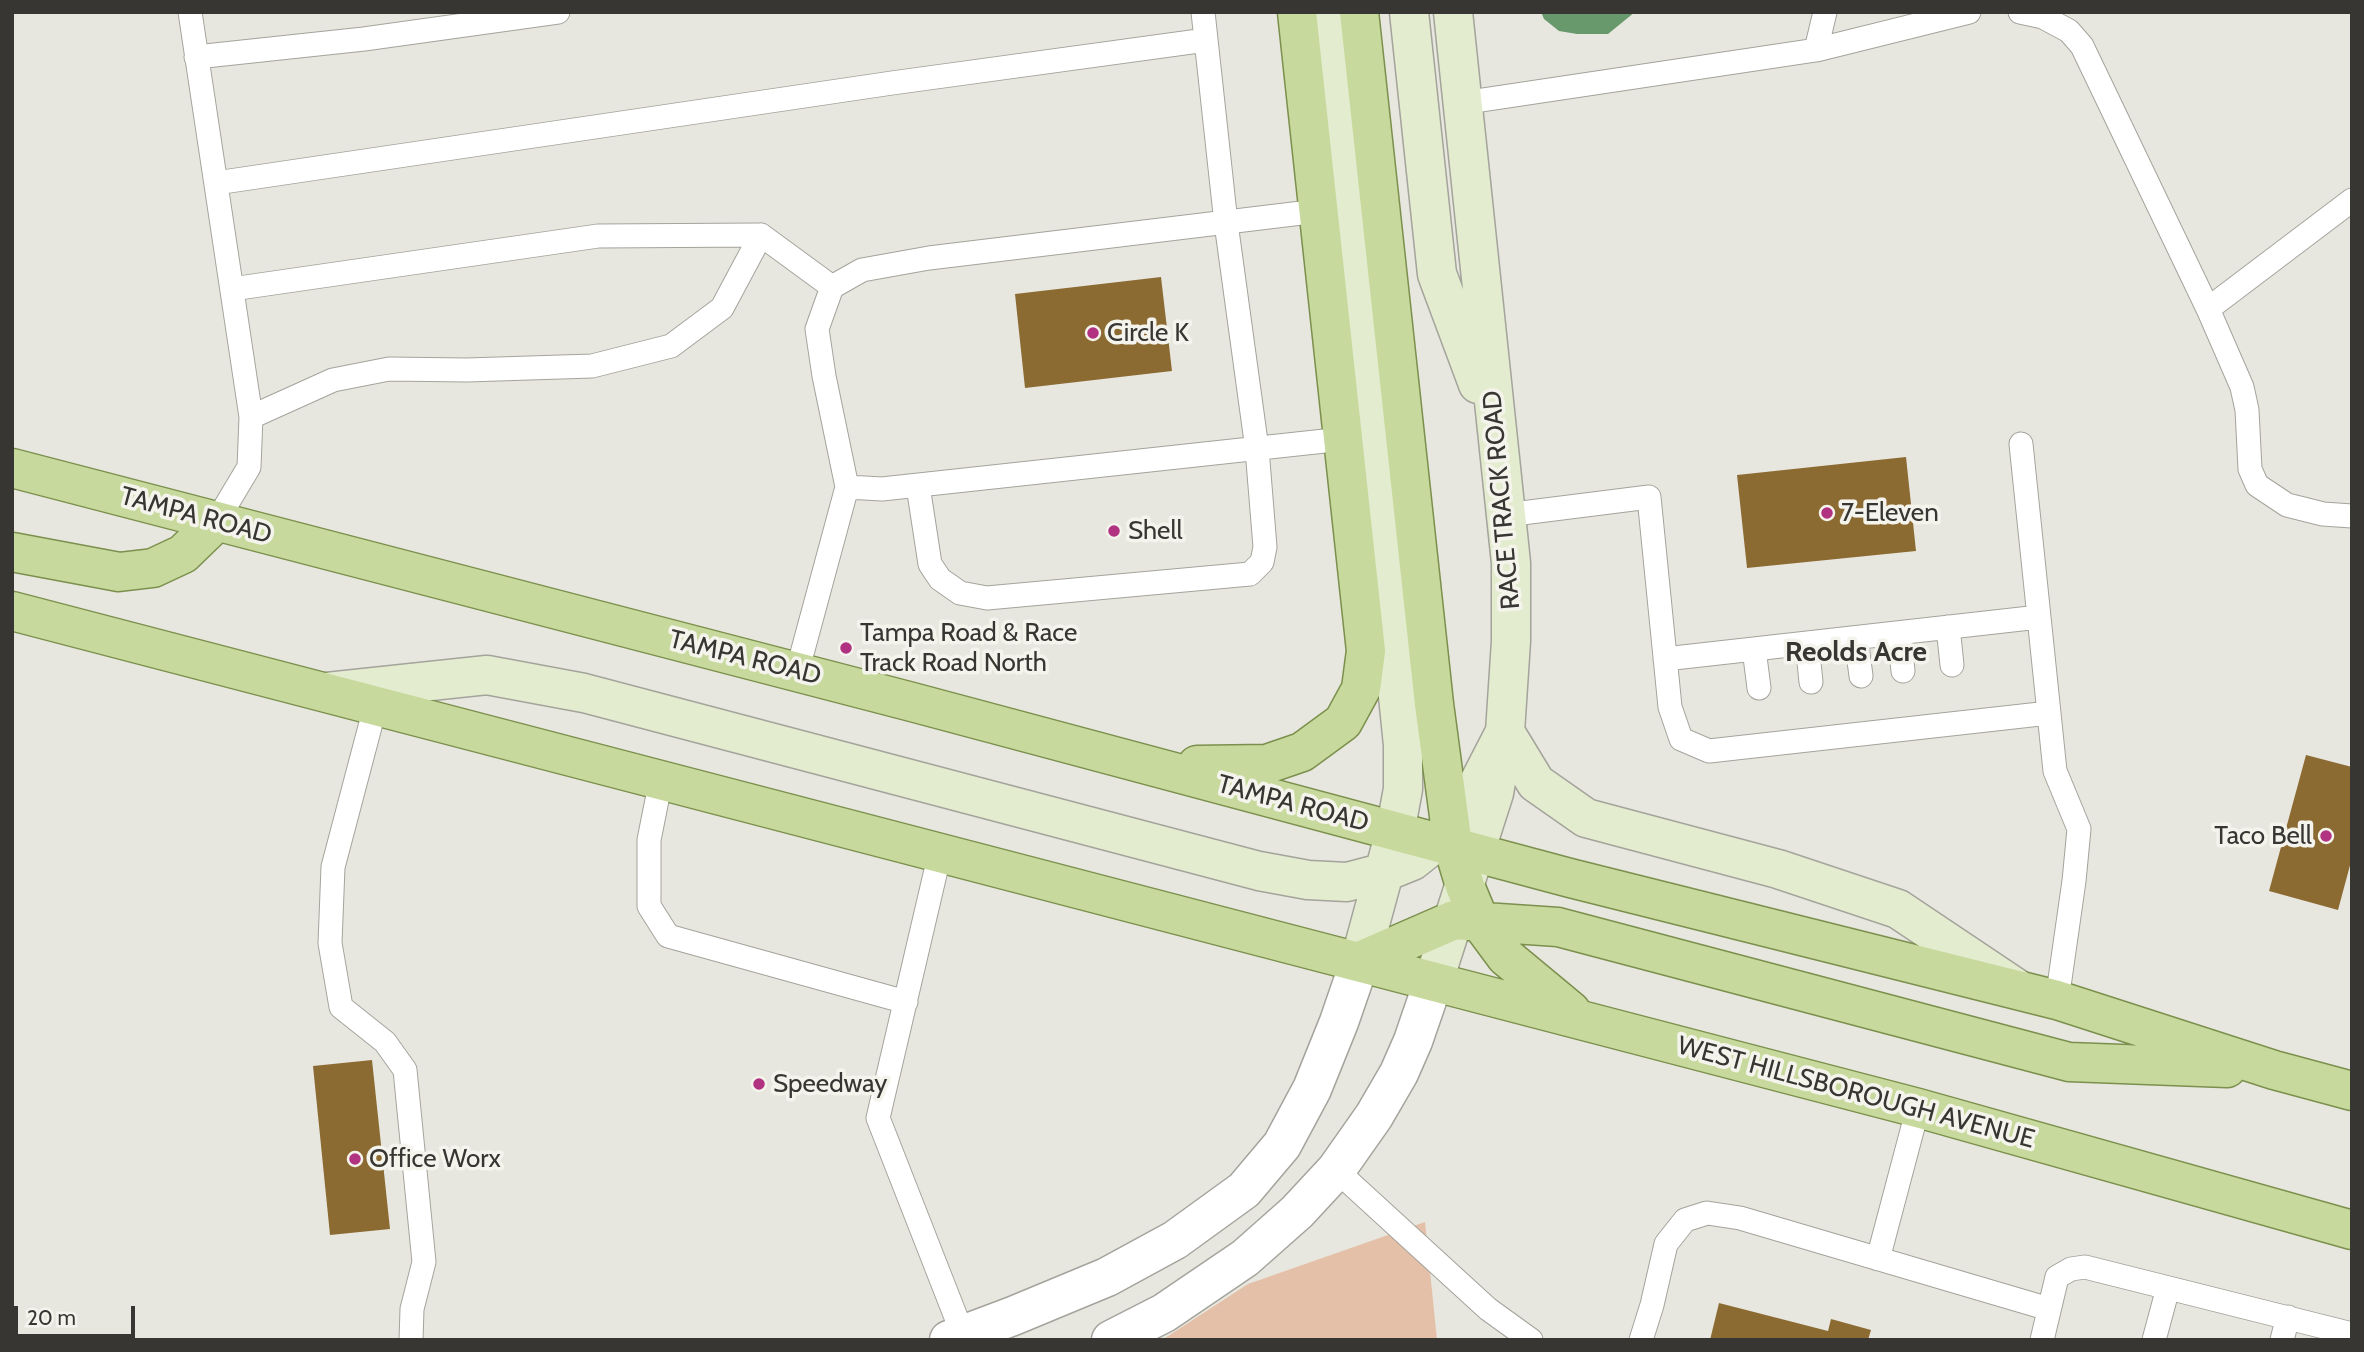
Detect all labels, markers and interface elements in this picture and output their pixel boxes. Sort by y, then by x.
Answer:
place label: Circle K [1107,317,1189,349]
marker: Circle K [1085,325,1101,341]
street label: RACE TRACK ROAD [1477,389,1527,611]
street label: TAMPA ROAD [117,481,275,551]
place label: 7-Eleven [1841,497,1939,529]
marker: 7-Eleven [1819,505,1835,521]
place label: Shell [1128,515,1183,547]
marker: Shell [1106,523,1122,539]
place label: Tampa Road & Race Track Road North [860,617,1077,678]
street label: TAMPA ROAD [666,624,824,692]
district label: Reolds Acre [1785,636,1927,670]
marker: Tampa Road & Race Track Road North [838,640,854,656]
street label: TAMPA ROAD [1214,769,1372,839]
place label: Taco Bell [2214,820,2312,852]
marker: Taco Bell [2318,828,2334,844]
street label: WEST HILLSBOROUGH AVENUE [1674,1030,2038,1156]
place label: Speedway [773,1068,887,1100]
marker: Speedway [751,1076,767,1092]
place label: Office Worx [369,1143,501,1175]
marker: Office Worx [347,1151,363,1167]
scale bar [18,1292,138,1336]
text: 20 m [27,1305,76,1330]

